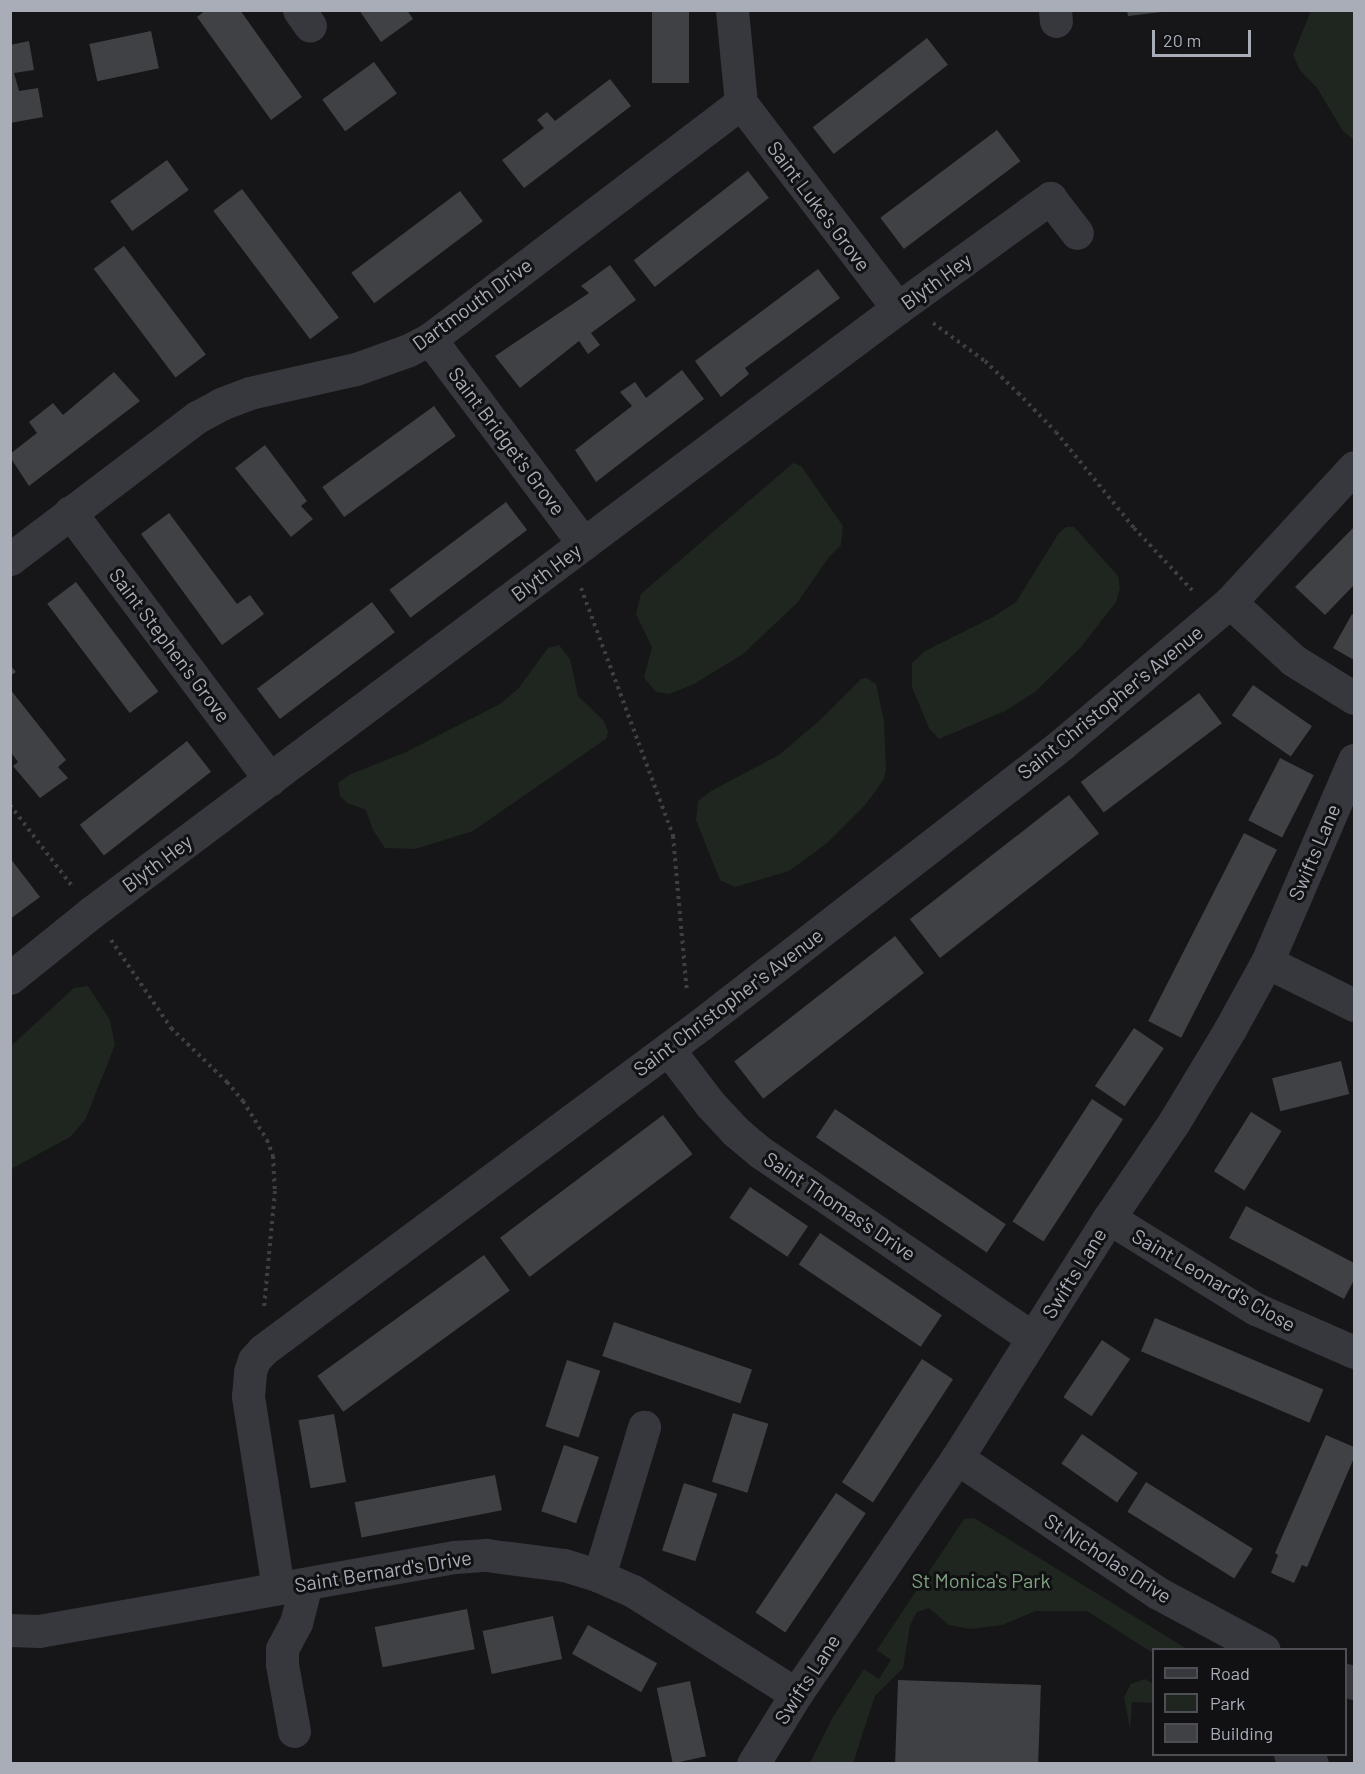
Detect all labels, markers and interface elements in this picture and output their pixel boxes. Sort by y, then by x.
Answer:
scale bar [1155,18,1254,56]
text: 20 m [1163,29,1201,51]
street label: Saint Luke's Grove [762,136,876,276]
street label: Blyth Hey [896,247,976,315]
street label: Dartmouth Drive [408,253,536,355]
street label: Saint Bridget's Grove [444,362,570,520]
street label: Blyth Hey [506,538,586,606]
street label: Saint Stephen's Grove [104,563,236,727]
street label: Saint Christopher's Avenue [1013,620,1207,784]
street label: Swifts Lane [1283,800,1345,904]
street label: Blyth Hey [117,829,197,897]
street label: Saint Christopher's Avenue [628,923,828,1081]
street label: Saint Thomas's Drive [759,1146,921,1266]
street label: Swifts Lane [1037,1223,1111,1323]
street label: Saint Leonard's Close [1128,1223,1300,1337]
street label: St Nicholas Drive [1040,1508,1176,1608]
street label: Saint Bernard's Drive [293,1545,473,1597]
park label: St Monica's Park [911,1568,1051,1592]
street label: Swifts Lane [769,1630,845,1728]
legend [1152,1648,1347,1756]
text: Road [1210,1662,1250,1684]
text: Park [1210,1692,1245,1714]
text: Building [1210,1722,1273,1744]

